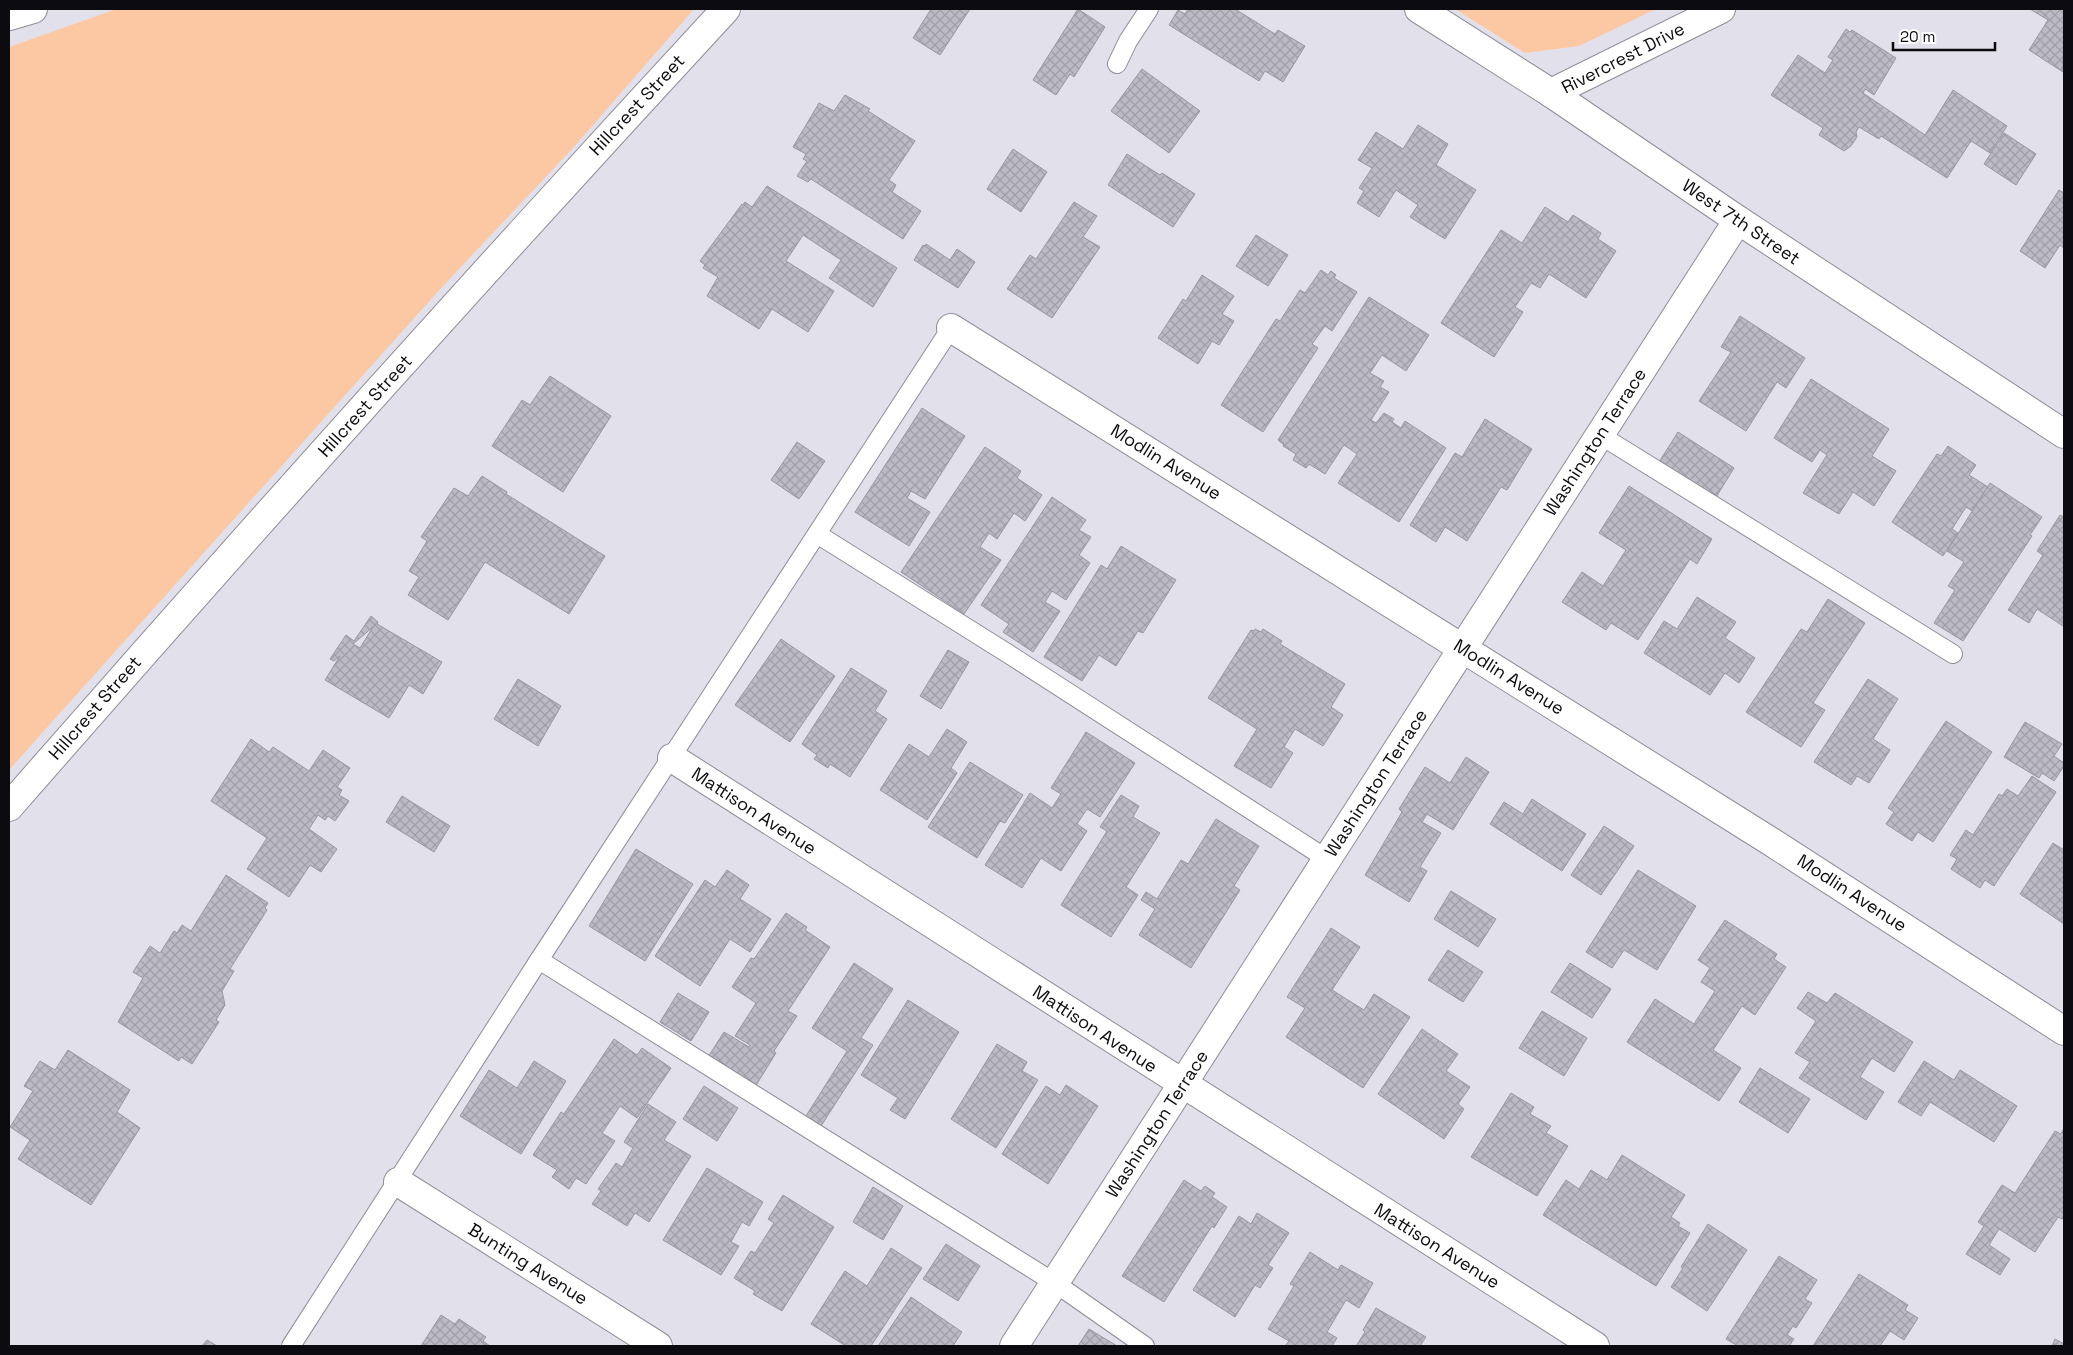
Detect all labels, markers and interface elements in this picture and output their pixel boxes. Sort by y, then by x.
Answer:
street label: Rivercrest Drive [1557,17,1688,99]
scale bar [1893,20,1996,52]
text: 20 m [1900,27,1935,46]
street label: Hillcrest Street [584,49,689,160]
street label: West 7th Street [1678,174,1805,270]
street label: Hillcrest Street [313,350,417,462]
street label: Washington Terrace [1538,363,1651,520]
street label: Modlin Avenue [1107,418,1226,505]
street label: Modlin Avenue [1450,633,1569,720]
street label: Hillcrest Street [43,651,146,764]
street label: Washington Terrace [1319,704,1432,861]
street label: Mattison Avenue [688,762,821,859]
street label: Modlin Avenue [1793,849,1911,937]
street label: Mattison Avenue [1029,980,1162,1077]
street label: Washington Terrace [1100,1045,1213,1202]
street label: Mattison Avenue [1370,1198,1504,1293]
street label: Bunting Avenue [464,1218,592,1310]

